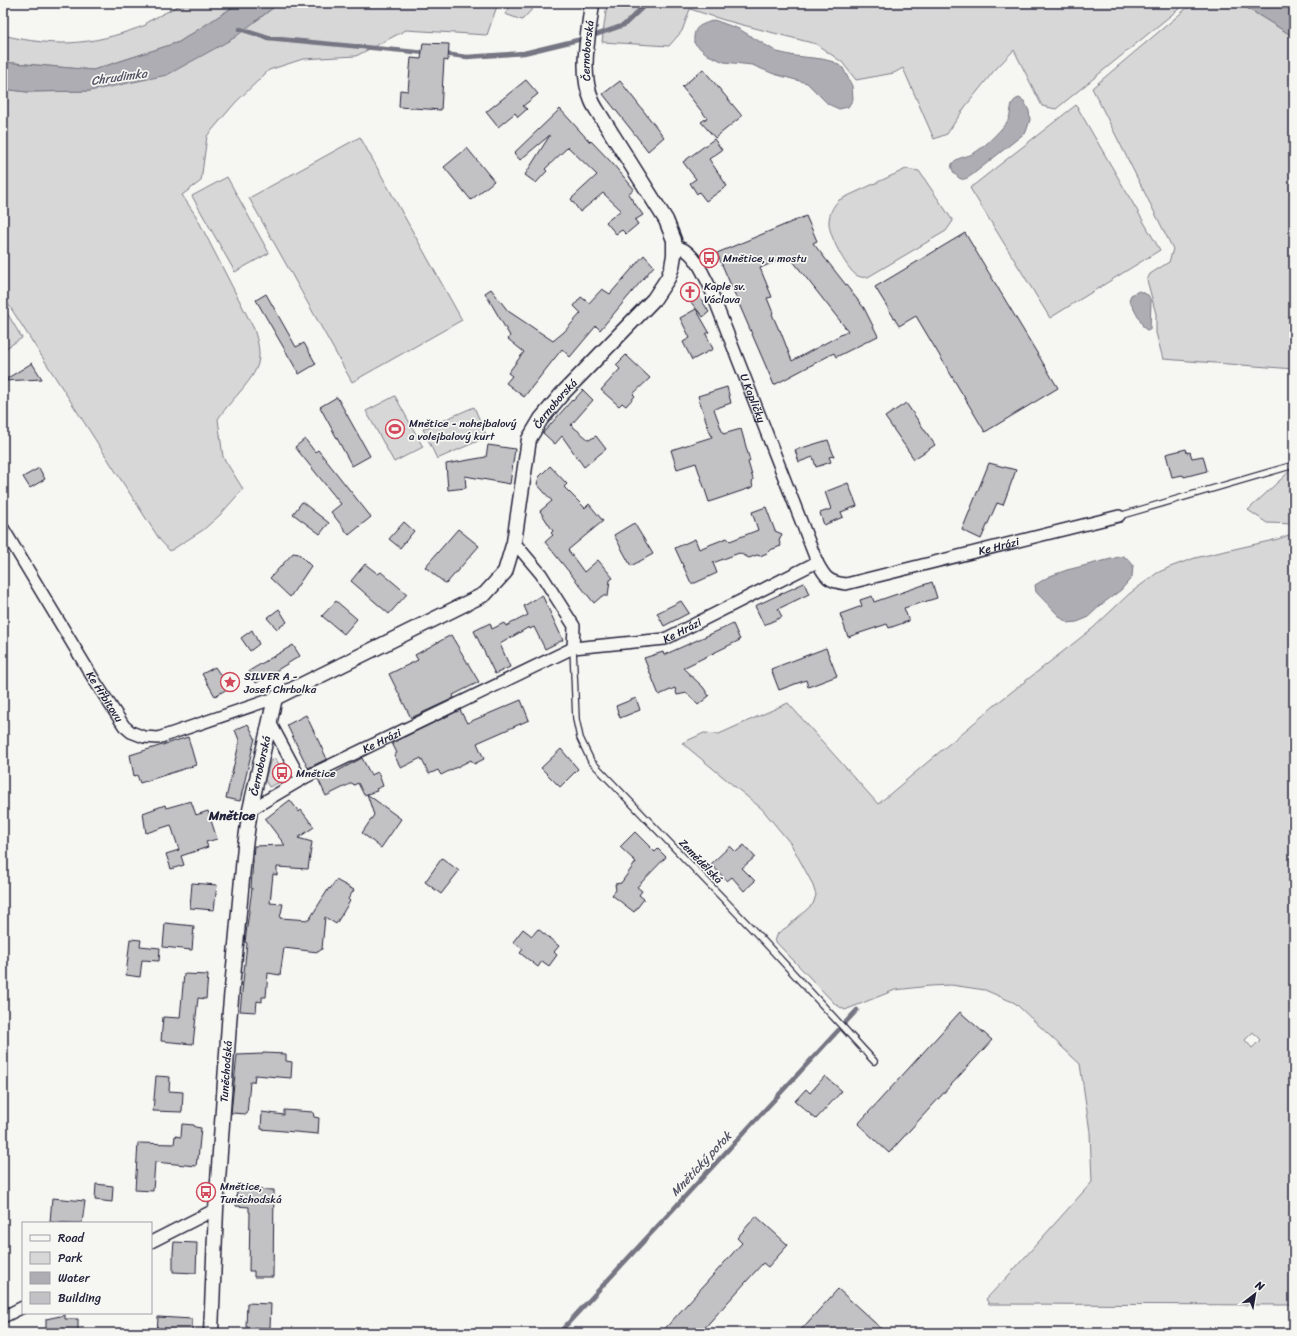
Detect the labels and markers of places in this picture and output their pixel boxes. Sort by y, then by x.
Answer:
bus stop icon: Mnětice, u mostu [698,247,720,269]
place label: Mnětice, u mostu [723,249,807,268]
place label: Kaple sv. Václava [704,277,746,309]
church icon: Kaple sv. Václava [679,281,701,303]
place label: Mnětice - nohejbalový a volejbalový kurt [409,414,517,446]
sports icon: Mnětice - nohejbalový a volejbalový kurt [384,418,406,440]
place label: SILVER A - Josef Chrbolka [243,667,317,699]
place icon: SILVER A - Josef Chrbolka [219,671,241,693]
bus stop icon: Mnětice [271,762,293,784]
place label: Mnětice [296,764,336,783]
place label: Mnětice, Tuněchodská [220,1177,282,1209]
bus stop icon: Mnětice, Tuněchodská [195,1181,217,1203]

